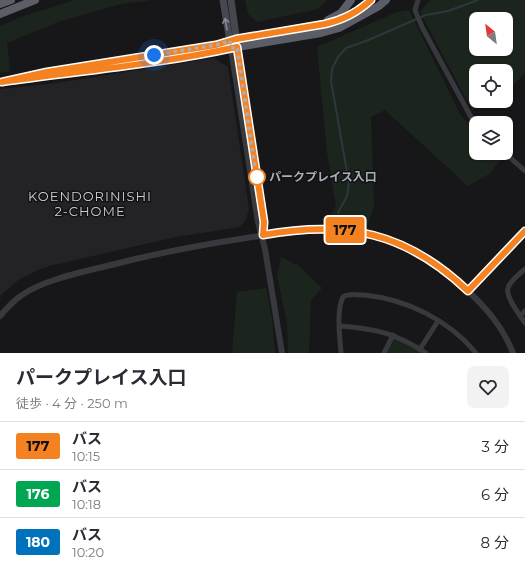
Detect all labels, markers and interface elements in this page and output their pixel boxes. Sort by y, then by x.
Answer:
north arrow [469,12,513,56]
map controls [469,12,513,160]
one-way arrow [222,18,230,31]
your location [144,45,164,65]
button: locate [469,64,513,108]
button: layers [469,116,513,160]
marker: パークプレイス入口 [248,168,266,186]
place label: パークプレイス入口 [269,169,377,184]
district label: KOENDORINISHI 2-CHOME [28,188,152,219]
line badge: 177 [322,217,368,243]
text: 177 [334,221,356,239]
text: パークプレイス入口 [16,366,186,389]
button: heart [467,366,509,408]
text: 徒歩 · 4 分 · 250 m [16,395,128,411]
text: バス [72,429,102,448]
text: 177 [27,437,49,455]
text: 3 分 [482,437,509,456]
text: 10:15 [72,448,100,464]
text: バス [72,477,102,496]
text: 176 [27,485,49,503]
text: 6 分 [481,485,509,504]
text: 10:18 [72,496,101,512]
text: バス [72,525,102,544]
text: 180 [26,533,50,551]
text: 8 分 [480,533,509,552]
text: 10:20 [72,544,104,560]

